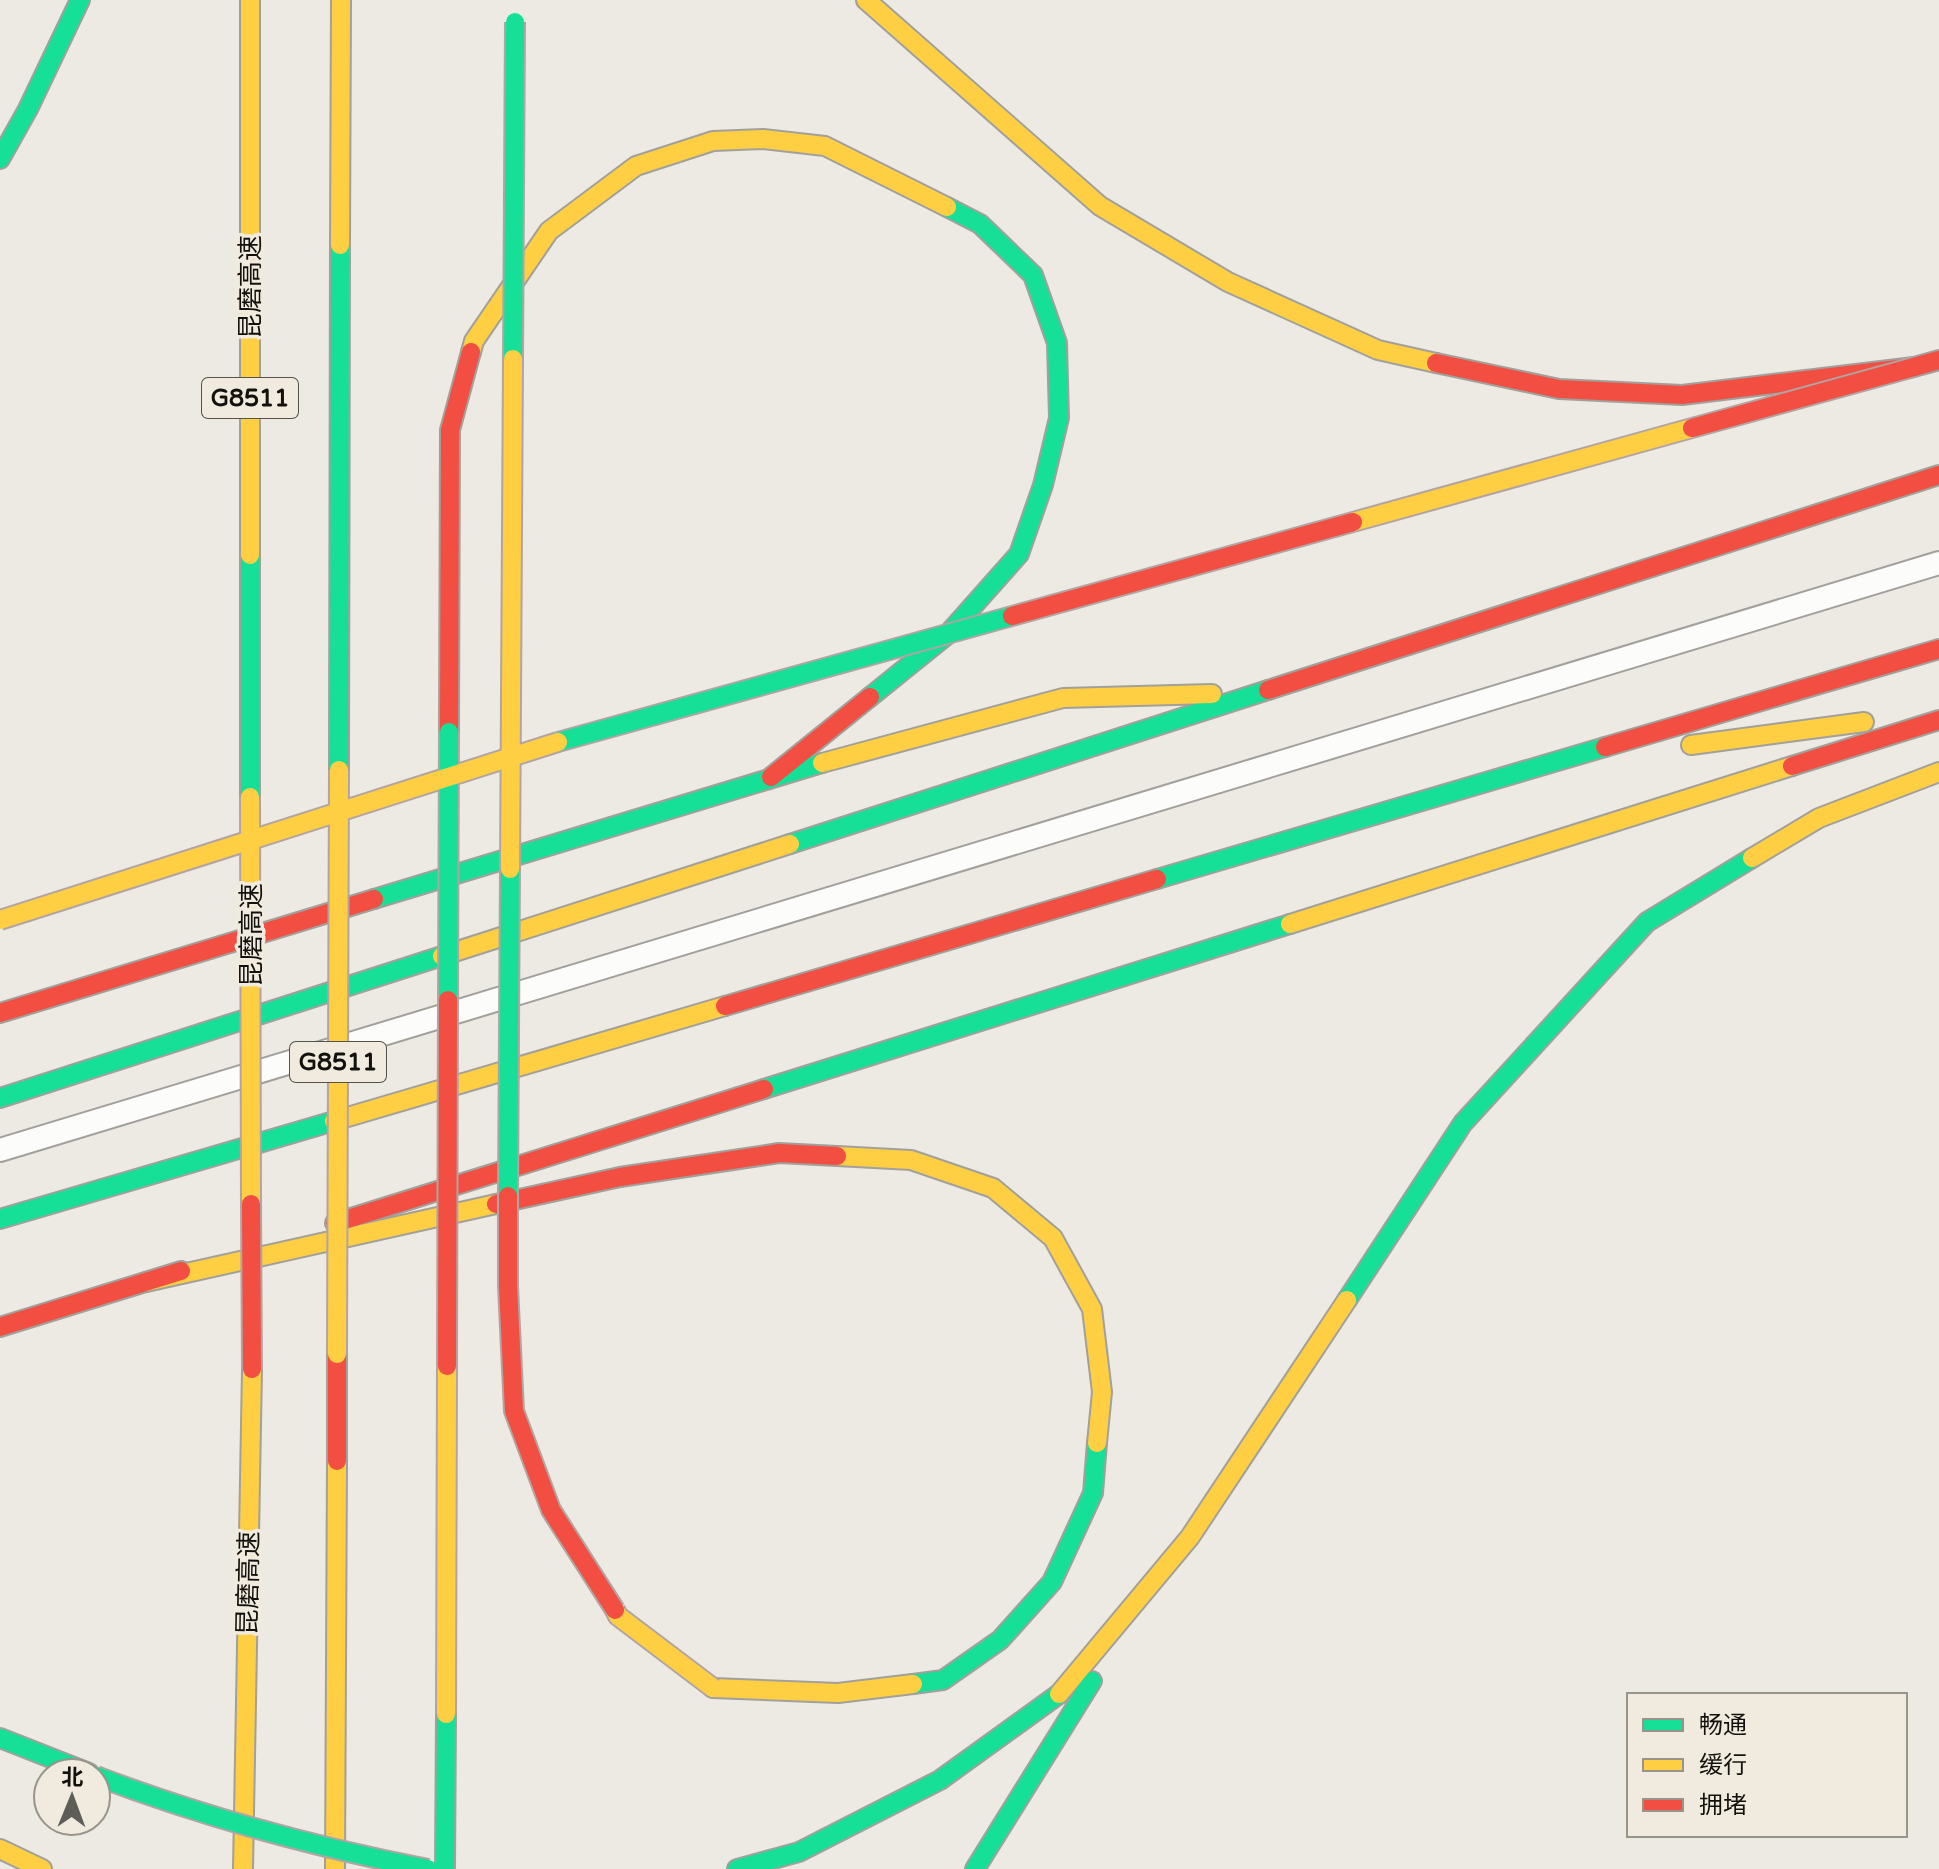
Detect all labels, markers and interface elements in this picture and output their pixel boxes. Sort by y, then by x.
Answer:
street label: 昆磨高速 [235,235,266,339]
road number: G8511 [202,378,298,418]
street label: 昆磨高速 [236,883,267,987]
road number: G8511 [290,1042,386,1082]
street label: 昆磨高速 [232,1531,265,1635]
legend [1627,1693,1907,1837]
text: 畅通 [1699,1711,1747,1740]
text: 缓行 [1699,1751,1747,1780]
north arrow [32,1757,112,1837]
text: 北 [61,1765,84,1791]
text: 拥堵 [1699,1791,1747,1820]

